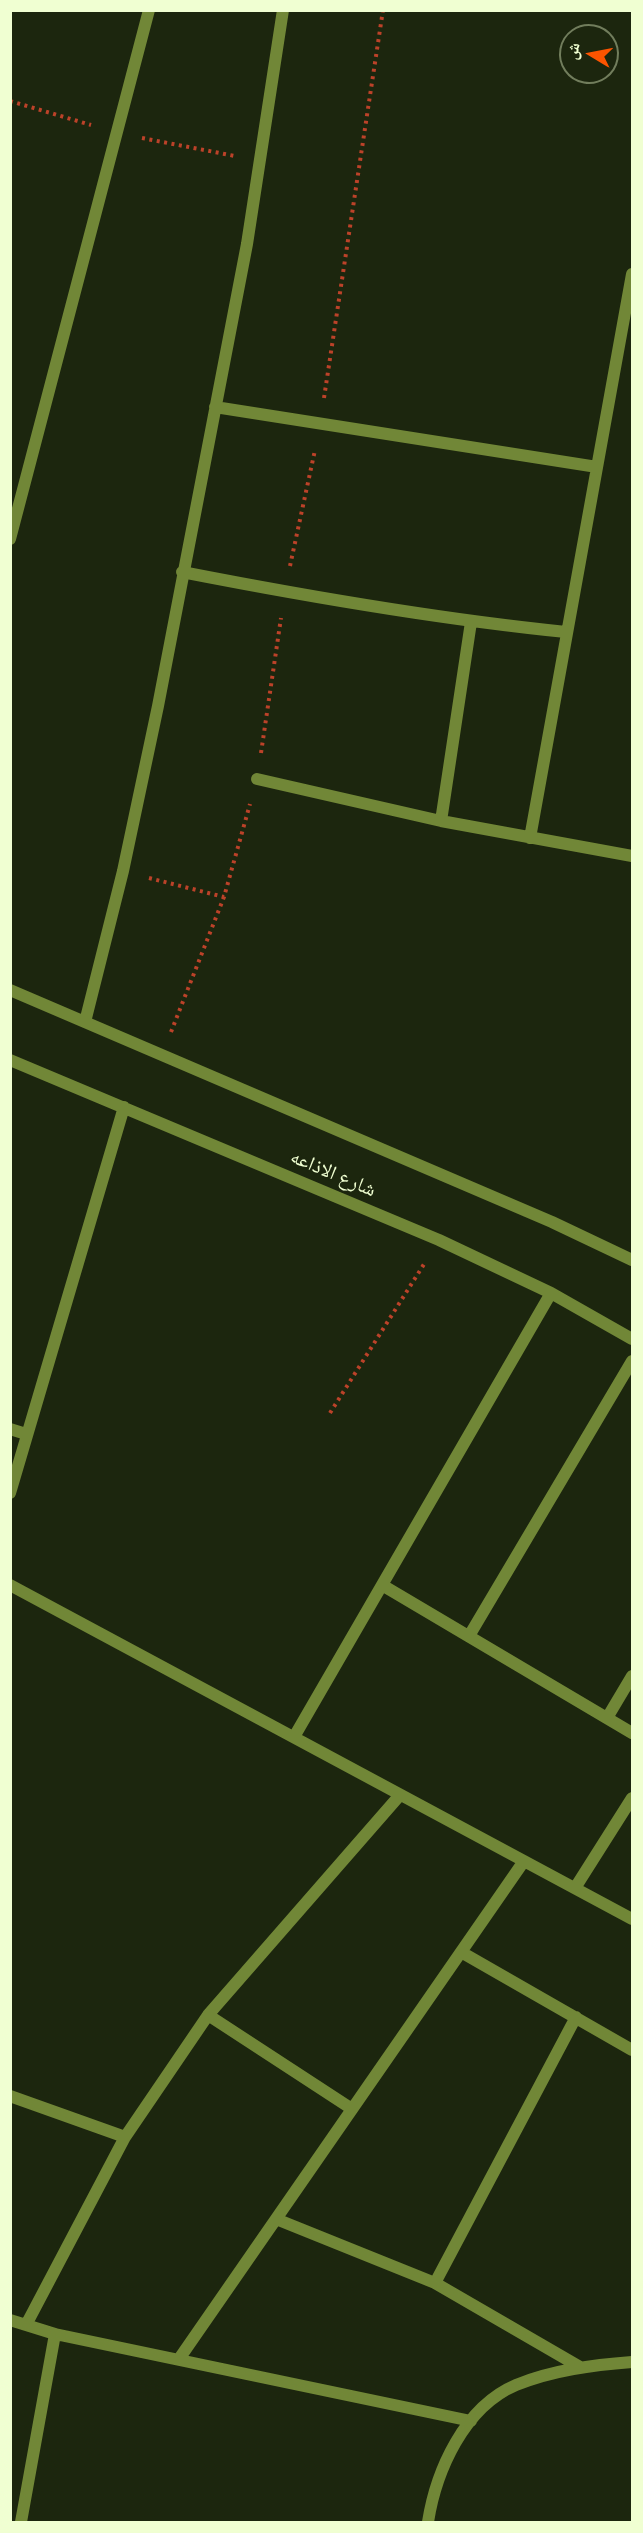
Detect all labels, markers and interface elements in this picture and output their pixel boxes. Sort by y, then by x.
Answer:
north arrow [559,24,619,84]
text: ش [561,41,585,61]
street label: شارع الاذاعه [287,1145,379,1203]

